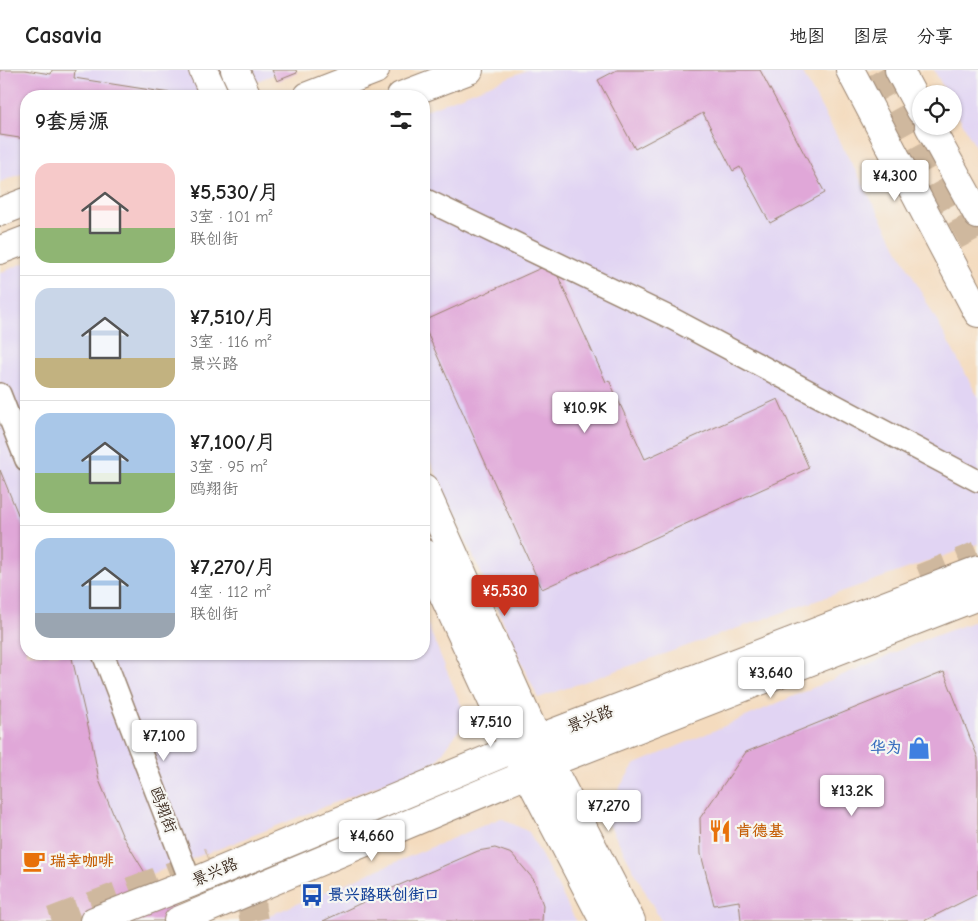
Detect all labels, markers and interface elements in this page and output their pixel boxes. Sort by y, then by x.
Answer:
text: Casavia [25,21,102,49]
text: 地图 [789,26,825,47]
text: 图层 [853,26,889,47]
text: 分享 [917,26,953,47]
map controls [912,85,962,135]
button: locate [912,85,962,135]
icon: filters [387,106,415,134]
text: 9套房源 [35,109,109,133]
pin: ¥4,300 [854,160,936,202]
text: ¥4,300 [873,167,917,185]
text: ¥5,530/月 [190,180,279,204]
icon: home [75,183,135,243]
text: 3室 · 101 m² [190,208,273,226]
text: 联创街 [190,230,238,248]
text: ¥7,510/月 [190,305,275,329]
icon: home [75,308,135,368]
text: 3室 · 116 m² [190,333,272,351]
text: 景兴路 [190,355,238,373]
pin: ¥10.9K [544,392,626,434]
text: ¥10.9K [563,399,607,417]
text: ¥7,100/月 [190,430,276,454]
icon: home [75,433,135,493]
text: 3室 · 95 m² [190,458,267,476]
text: 鸥翔街 [190,480,238,498]
text: ¥7,270/月 [190,555,276,579]
icon: home [75,558,135,618]
pin: ¥5,530 [464,574,546,617]
text: ¥5,530 [483,582,527,600]
text: 4室 · 112 m² [190,583,271,601]
text: 联创街 [190,605,238,623]
pin: ¥3,640 [730,656,812,699]
text: ¥3,640 [749,664,793,682]
street label: 景兴路 [564,702,616,736]
pin: ¥7,510 [450,706,532,748]
text: ¥7,510 [470,713,512,731]
pin: ¥7,100 [123,720,205,762]
text: ¥7,100 [143,727,185,745]
shop icon: 华为 [906,735,932,761]
place label: 华为 [870,739,902,757]
pin: ¥13.2K [811,774,893,817]
text: ¥13.2K [831,782,873,800]
street label: 鸥翔街 [146,784,180,836]
pin: ¥7,270 [568,790,650,832]
text: ¥7,270 [588,797,630,815]
restaurant icon: 肯德基 [707,818,733,844]
pin: ¥4,660 [331,820,413,862]
place label: 肯德基 [736,822,784,840]
text: ¥4,660 [350,827,394,845]
cafe icon: 瑞幸咖啡 [21,848,47,874]
place label: 瑞幸咖啡 [50,852,114,870]
street label: 景兴路 [189,854,241,890]
bus stop icon: 景兴路联创街口 [299,882,325,908]
place label: 景兴路联创街口 [328,886,440,904]

